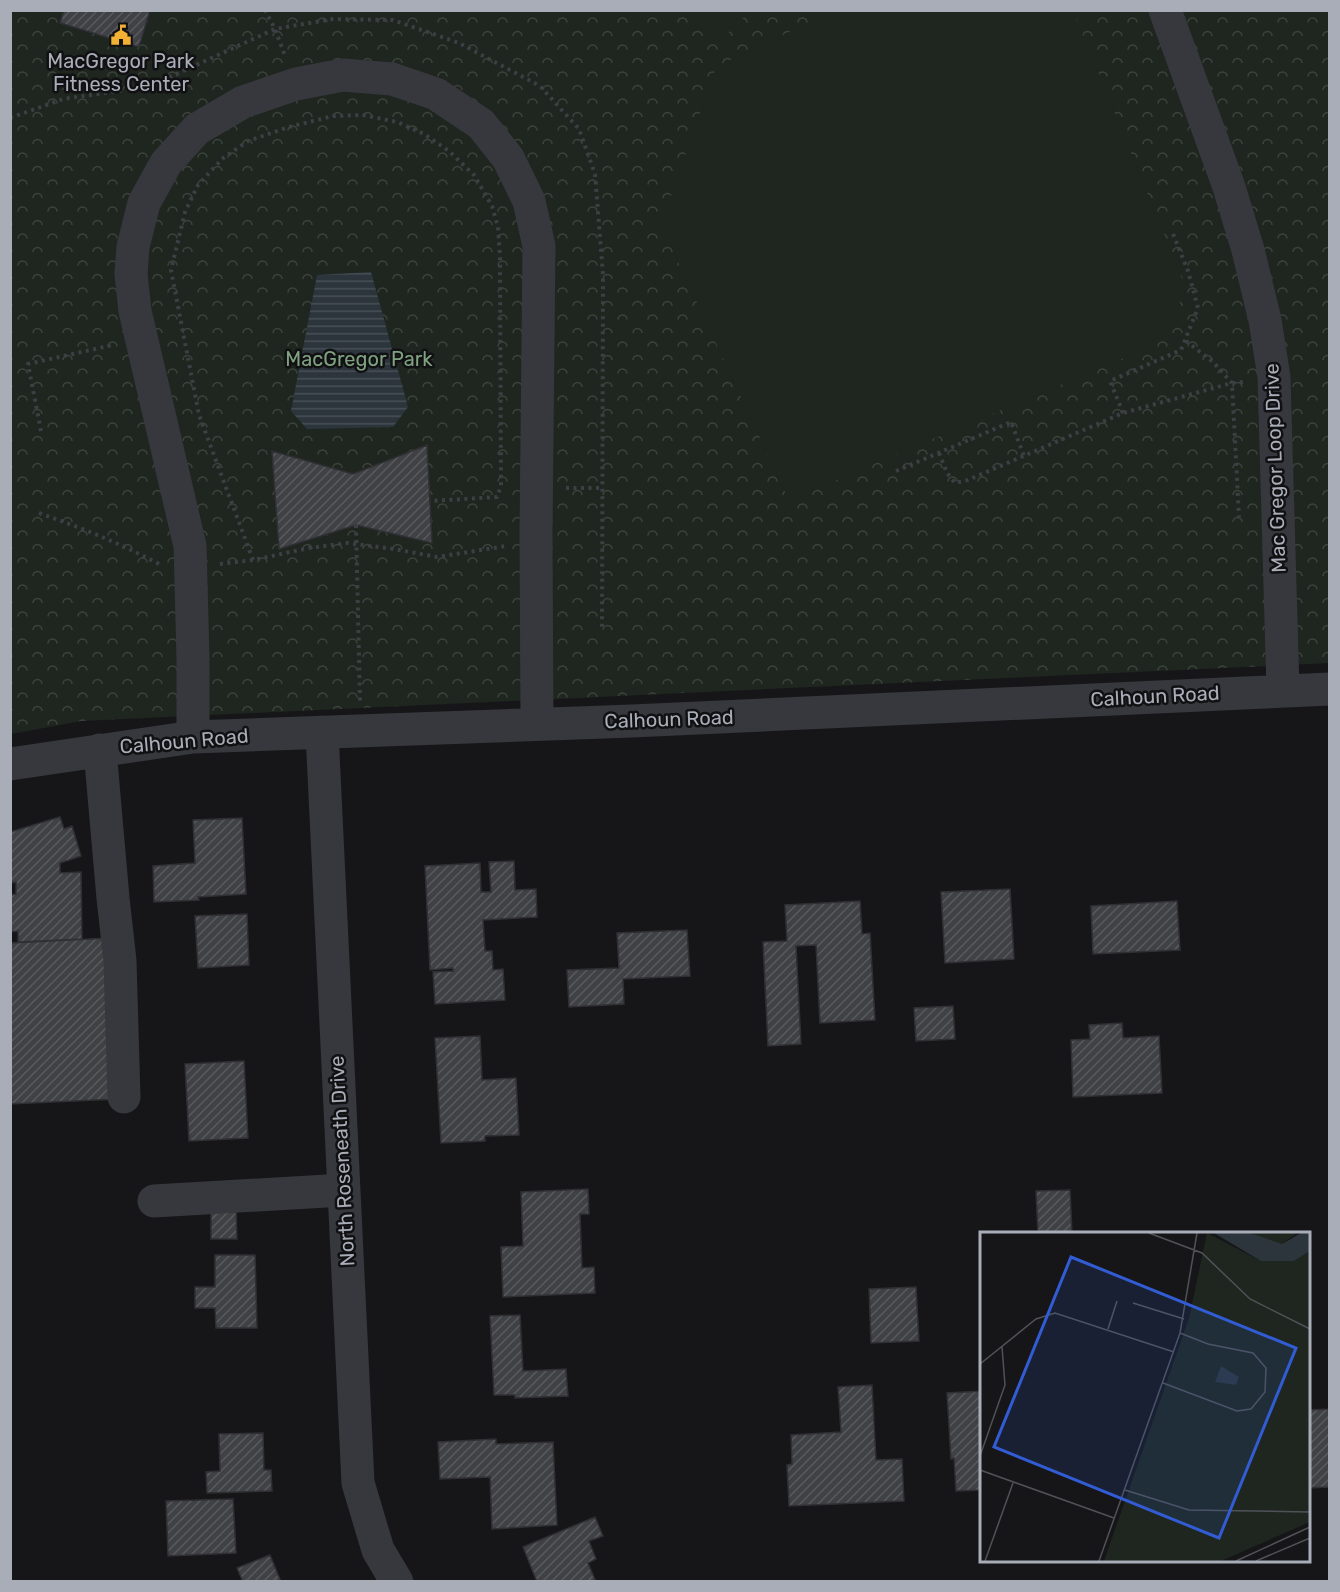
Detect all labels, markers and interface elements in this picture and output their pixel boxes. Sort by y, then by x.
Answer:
public building icon: MacGregor Park Fitness Center [109,23,133,47]
place label: MacGregor Park Fitness Center [47,49,195,96]
park label: MacGregor Park [285,347,433,371]
street label: Mac Gregor Loop Drive [1259,363,1291,573]
street label: Calhoun Road [1090,681,1220,711]
street label: Calhoun Road [604,705,734,733]
street label: Calhoun Road [119,723,249,759]
street label: North Roseneath Drive [324,1055,360,1267]
inset map [980,1232,1310,1562]

